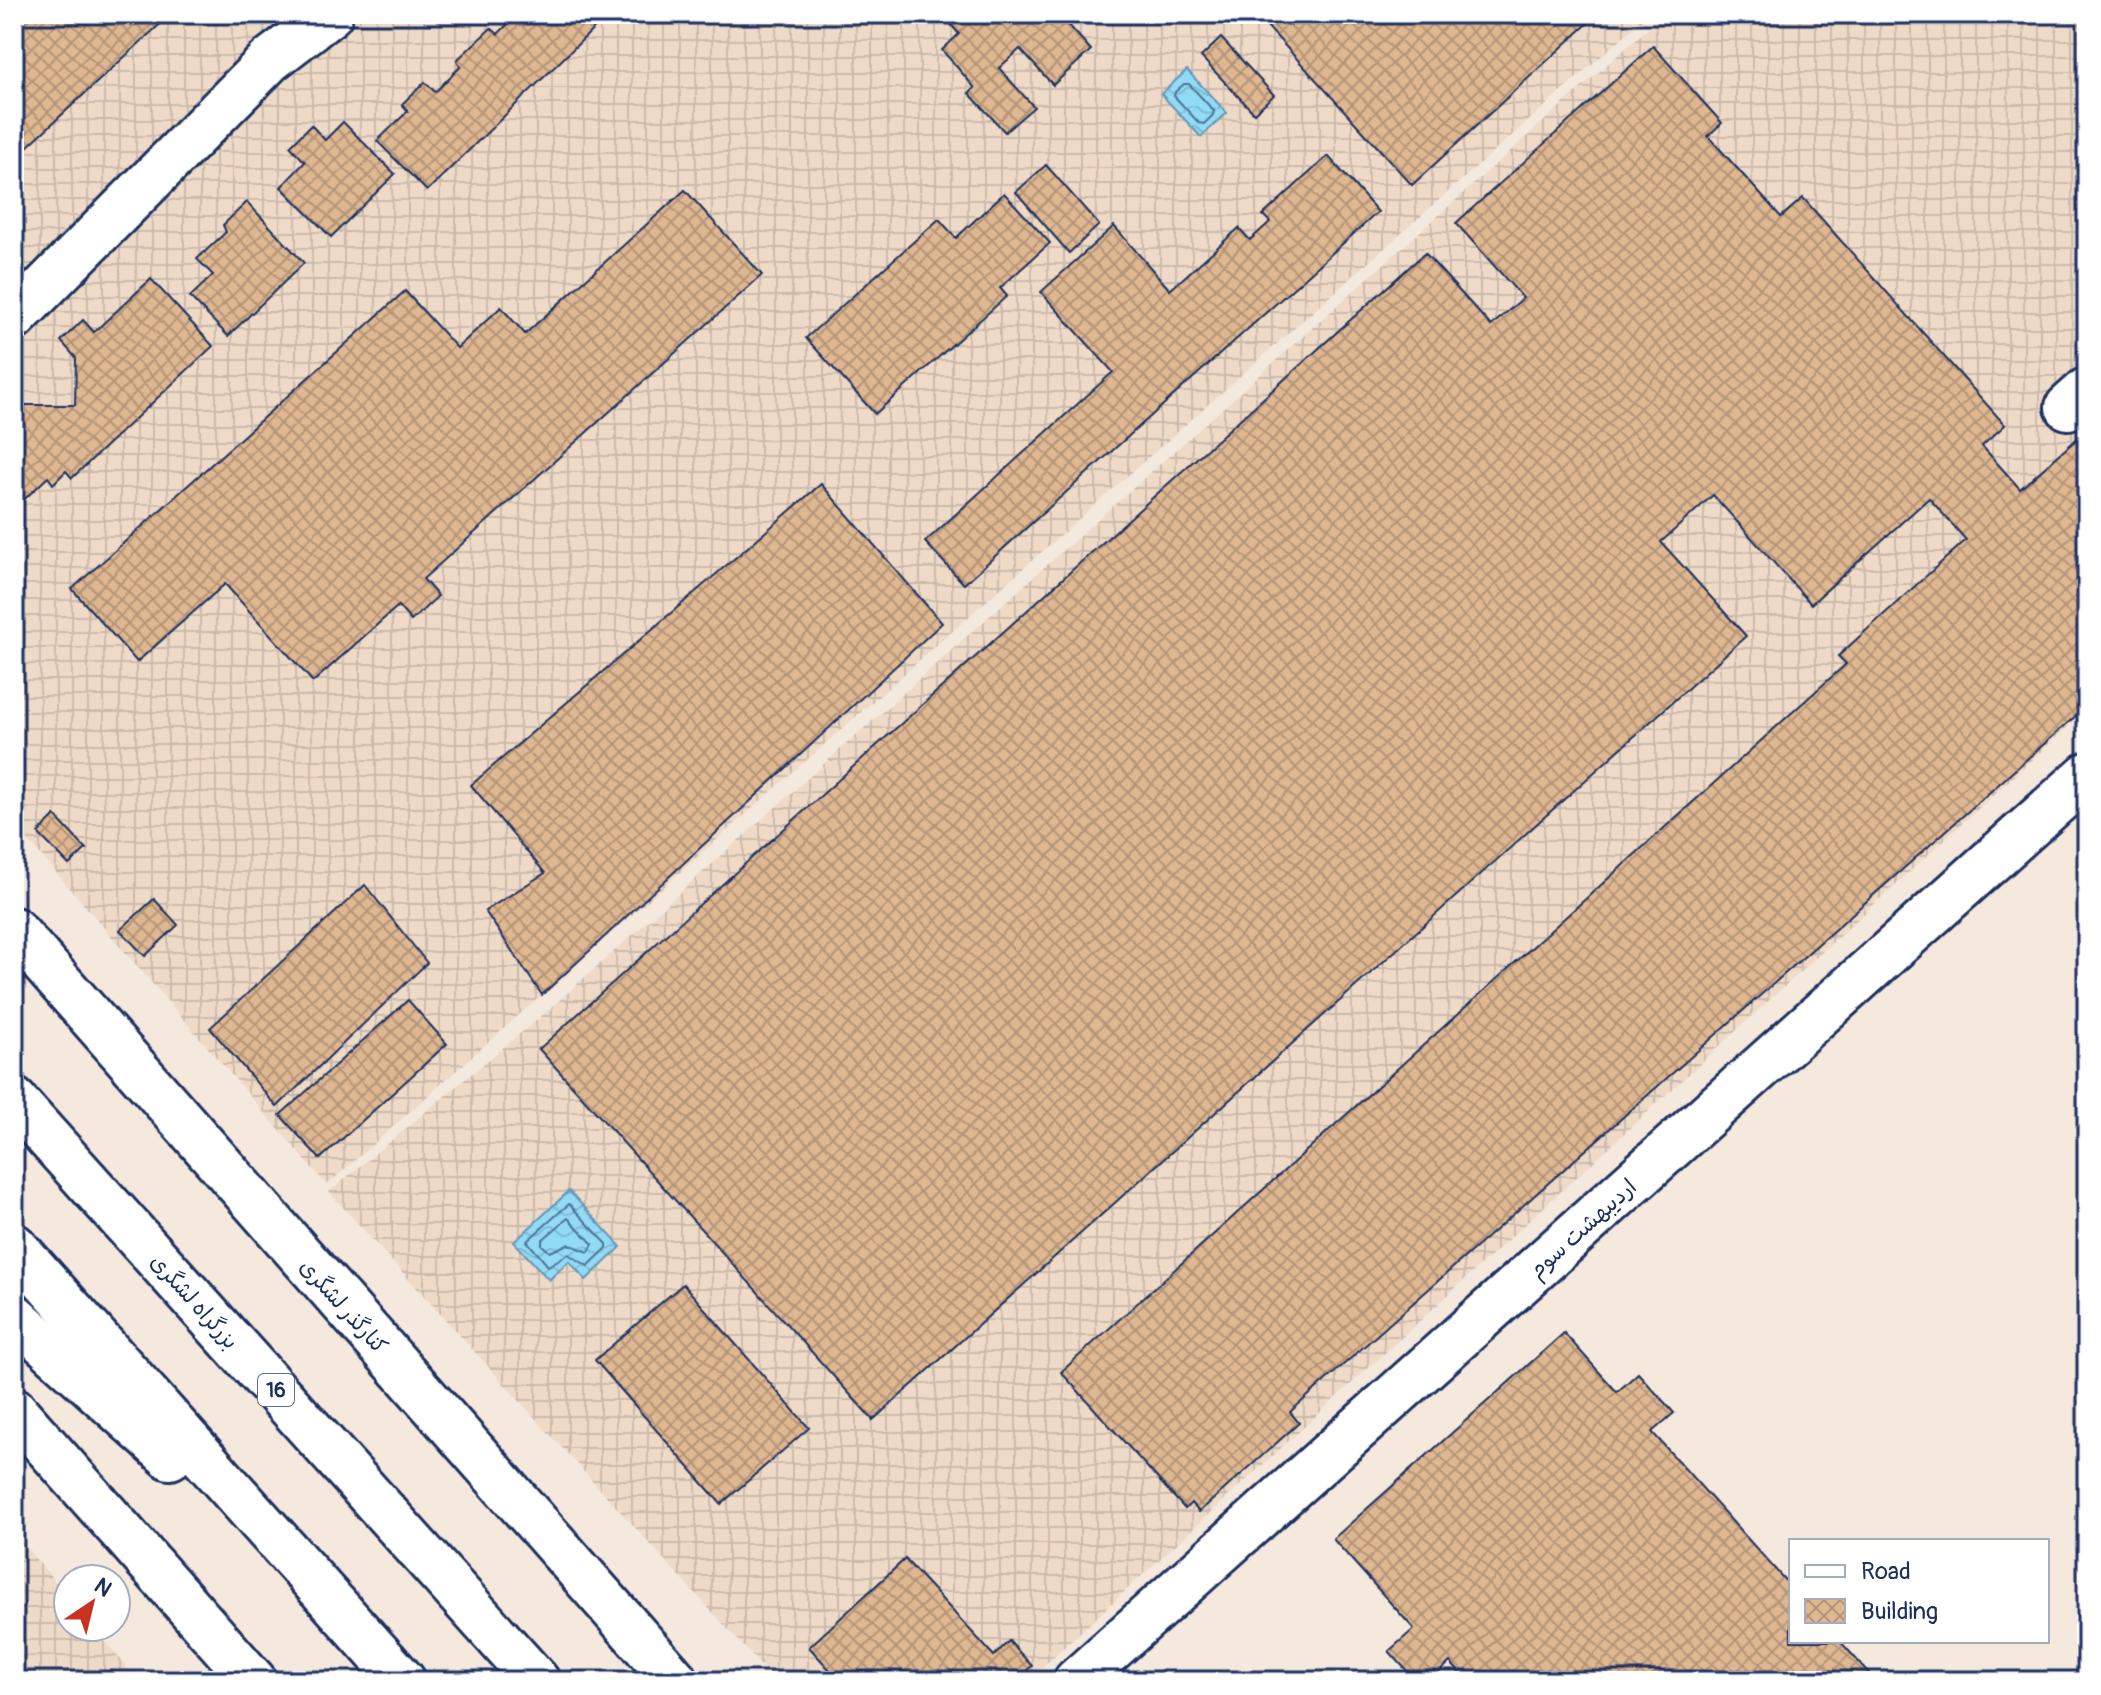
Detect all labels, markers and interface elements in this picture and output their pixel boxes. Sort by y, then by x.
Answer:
street label: اردیبهشت سوم [1523,1173,1644,1287]
street label: بزرگراه لشگری [144,1248,244,1355]
street label: کنارگذر لشگری [293,1253,393,1360]
road number: 16 [258,1374,294,1406]
legend [1789,1539,2049,1643]
text: Road [1861,1557,1911,1586]
north arrow [52,1563,132,1643]
text: N [89,1572,117,1603]
text: Building [1861,1597,1938,1626]

